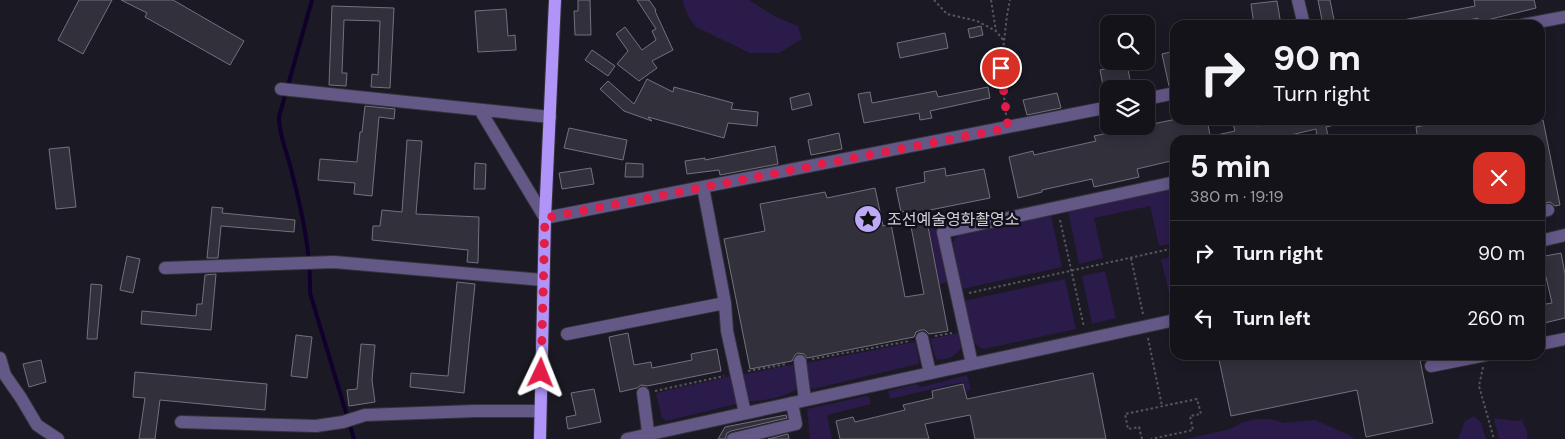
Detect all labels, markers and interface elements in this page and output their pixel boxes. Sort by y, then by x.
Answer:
map controls [1100,15,1155,135]
button: search [1100,15,1155,70]
text: 90 m [1273,35,1361,81]
icon: right [1190,40,1255,105]
pin [980,47,1022,89]
icon: arrive [987,54,1015,82]
text: Turn right [1273,79,1370,108]
button: layers [1100,80,1155,135]
text: 5 min [1190,147,1271,186]
button: close [1473,152,1525,204]
text: 380 m · 19:19 [1190,186,1284,207]
place icon: 조선예술영화촬영소 [853,204,883,234]
place label: 조선예술영화촬영소 [887,209,1019,230]
icon: right [1190,239,1218,267]
text: Turn right [1233,241,1323,266]
text: 90 m [1478,241,1525,266]
icon: left [1190,304,1218,332]
text: Turn left [1233,306,1311,331]
text: 260 m [1467,306,1525,331]
position arrow [514,346,566,398]

